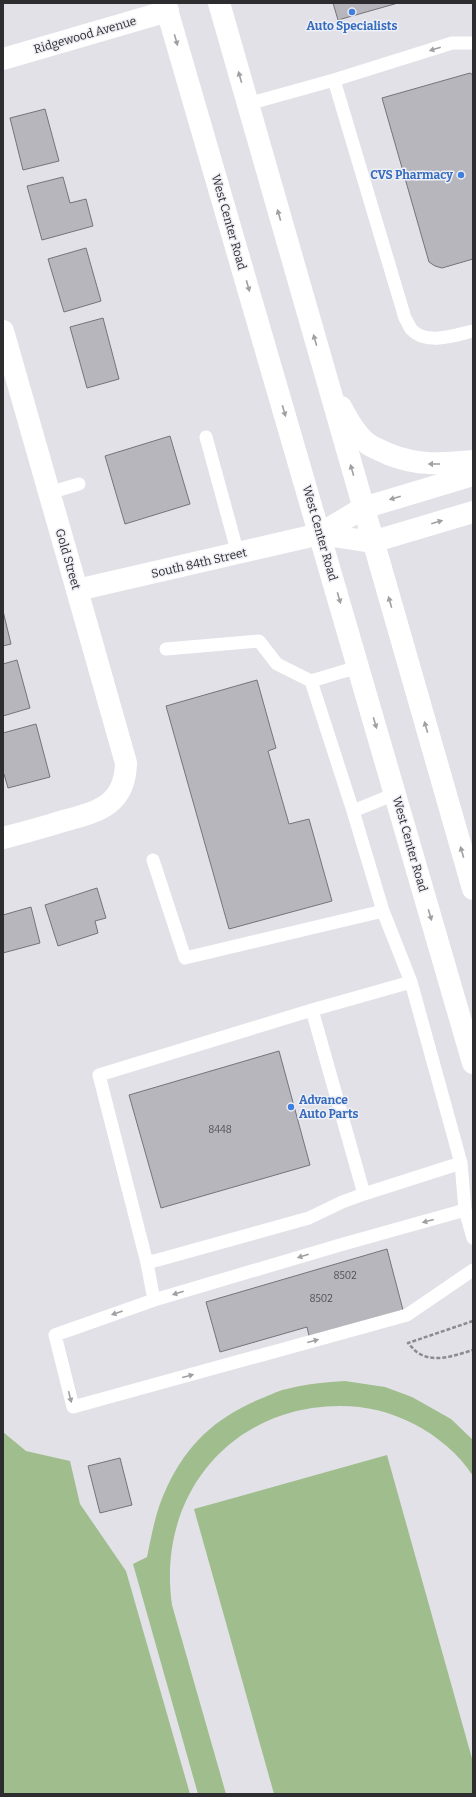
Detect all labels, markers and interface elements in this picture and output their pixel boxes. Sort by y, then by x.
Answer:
marker: Auto Specialists [347,7,357,17]
street label: Ridgewood Avenue [32,14,138,56]
place label: Auto Specialists [307,19,397,33]
one-way arrow [173,35,179,47]
one-way arrow [428,46,440,52]
one-way arrow [237,71,243,83]
place label: CVS Pharmacy [370,168,453,182]
marker: CVS Pharmacy [456,170,466,180]
street label: West Center Road [209,173,249,271]
one-way arrow [276,209,282,222]
one-way arrow [245,280,251,292]
one-way arrow [312,334,318,346]
one-way arrow [282,405,288,417]
one-way arrow [427,461,440,467]
one-way arrow [349,464,355,476]
street label: West Center Road [300,484,340,582]
one-way arrow [389,495,401,501]
one-way arrow [430,519,443,525]
street label: Gold Street [53,527,84,592]
street label: South 84th Street [150,545,249,581]
one-way arrow [336,592,342,604]
one-way arrow [387,596,393,608]
one-way arrow [372,717,378,729]
one-way arrow [423,720,429,732]
street label: West Center Road [390,795,430,893]
one-way arrow [459,845,465,857]
one-way arrow [427,910,433,922]
place label: Advance Auto Parts [299,1093,359,1121]
marker: Advance Auto Parts [286,1102,296,1112]
house number: 8448 [208,1124,232,1136]
one-way arrow [422,1218,434,1224]
one-way arrow [296,1253,308,1259]
house number: 8502 [333,1270,357,1282]
one-way arrow [172,1290,184,1296]
house number: 8502 [309,1293,333,1305]
one-way arrow [111,1310,123,1316]
one-way arrow [307,1338,319,1344]
one-way arrow [182,1373,194,1379]
one-way arrow [68,1391,74,1403]

